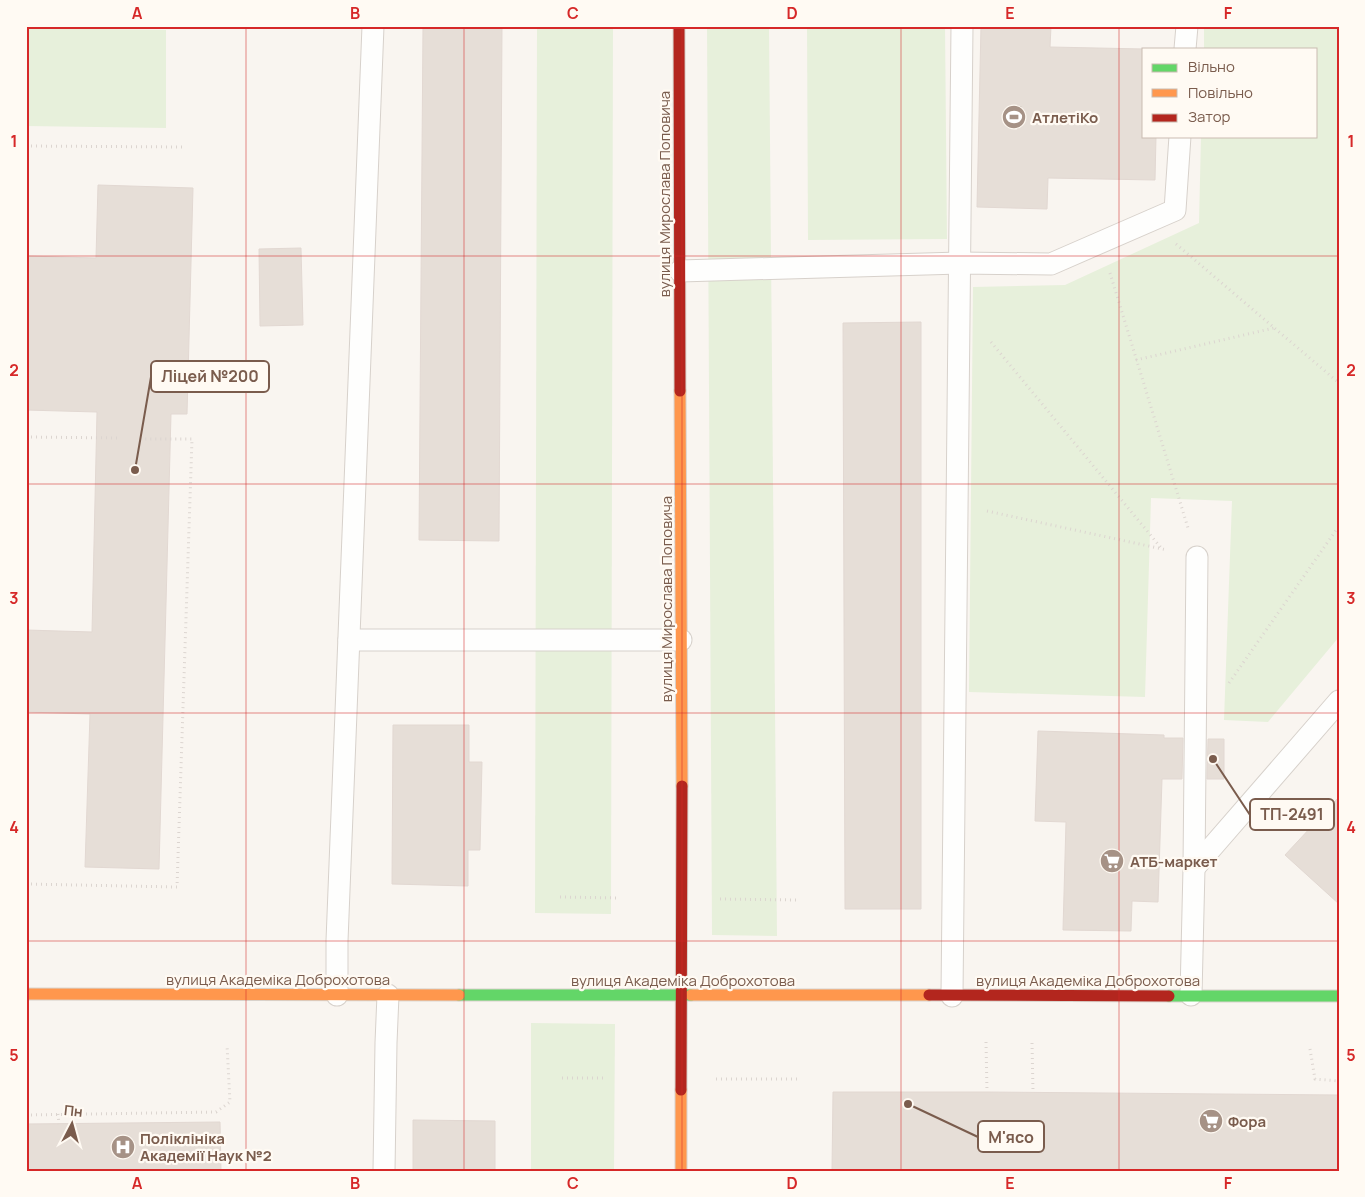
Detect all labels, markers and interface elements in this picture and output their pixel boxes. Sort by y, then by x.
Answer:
text: A [132,2,143,24]
text: B [350,2,360,24]
text: C [567,2,579,24]
text: D [786,2,798,24]
text: E [1005,2,1015,24]
text: F [1224,2,1233,24]
legend [1142,48,1318,138]
text: Вільно [1188,56,1235,77]
text: Повільно [1188,82,1253,103]
street label: вулиця Мирослава Поповича [654,91,675,297]
sports icon: АтлетіКо [1001,104,1027,130]
text: Затор [1188,106,1231,127]
place label: АтлетіКо [1032,107,1098,128]
text: 1 [10,130,18,152]
text: 1 [1347,130,1355,152]
text: 2 [9,359,19,381]
text: 2 [1346,359,1356,381]
callout: Ліцей №200 [151,361,269,392]
text: Ліцей №200 [161,365,259,387]
street label: вулиця Мирослава Поповича [656,496,677,702]
text: 3 [9,587,19,609]
text: 3 [1346,587,1356,609]
callout: ТП-2491 [1250,799,1334,830]
text: ТП-2491 [1260,803,1324,825]
text: 4 [9,816,19,838]
text: 4 [1346,816,1356,838]
supermarket icon: АТБ-маркет [1099,848,1125,874]
place label: АТБ-маркет [1130,851,1217,872]
street label: вулиця Академіка Доброхотова [166,969,390,990]
street label: вулиця Академіка Доброхотова [571,970,795,991]
street label: вулиця Академіка Доброхотова [976,970,1200,991]
text: 5 [9,1044,19,1066]
text: 5 [1346,1044,1356,1066]
north arrow [48,1100,98,1150]
text: Пн [63,1100,84,1121]
supermarket icon: Фора [1198,1108,1224,1134]
place label: Фора [1228,1111,1266,1132]
callout: М'ясо [978,1121,1044,1152]
text: М'ясо [988,1126,1034,1148]
place label: Поліклініка Академії Наук №2 [140,1128,272,1166]
hospital icon: Поліклініка Академії Наук №2 [110,1134,136,1160]
text: A [132,1172,143,1194]
text: B [350,1172,360,1194]
text: C [567,1172,579,1194]
text: D [786,1172,798,1194]
text: E [1005,1172,1015,1194]
text: F [1224,1172,1233,1194]

